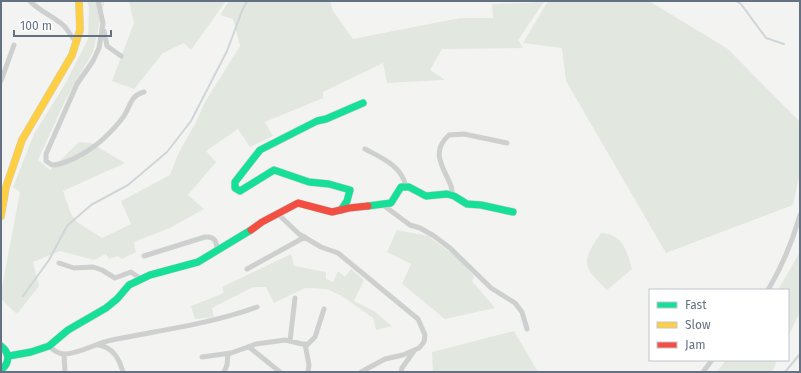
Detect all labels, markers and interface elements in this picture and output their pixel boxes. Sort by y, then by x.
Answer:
scale bar [14,12,111,38]
text: 100 m [20,19,52,33]
legend [649,289,789,361]
text: Fast [685,298,707,312]
text: Slow [685,318,711,332]
text: Jam [685,338,705,352]

